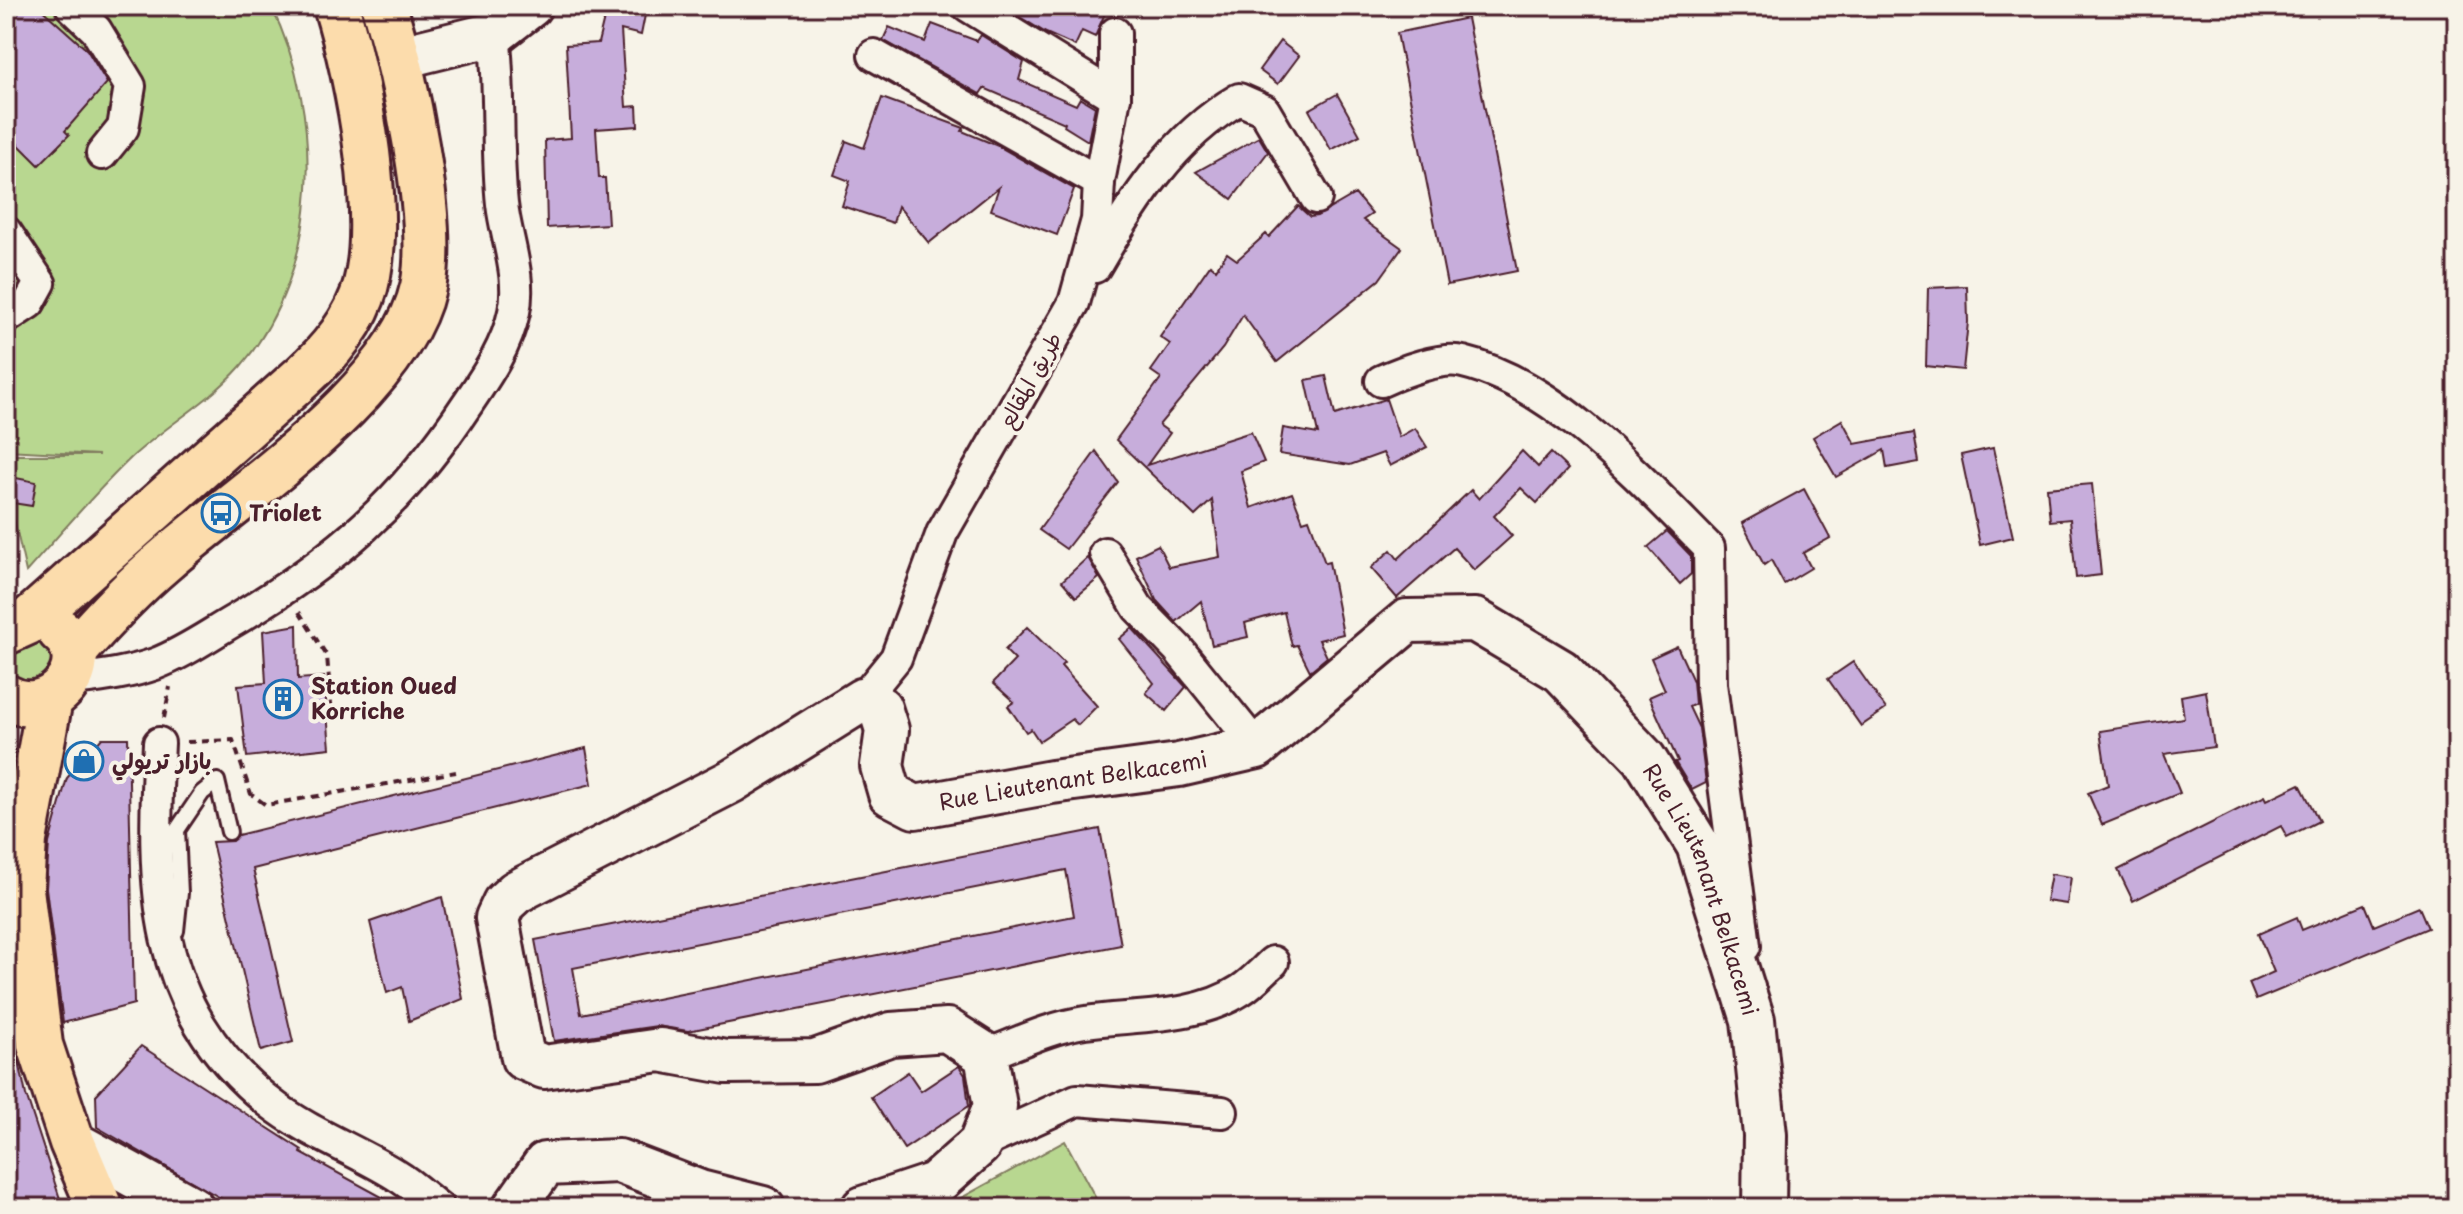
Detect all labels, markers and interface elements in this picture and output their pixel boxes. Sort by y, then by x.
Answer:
street label: طريق المقالع [989,325,1070,434]
bus stop icon: Triolet [200,492,242,534]
place label: Triolet [249,495,322,528]
place label: Station Oued Korriche [311,668,457,726]
building icon: Station Oued Korriche [262,678,304,720]
shop icon: بازار تريولي [63,740,105,782]
street label: Rue Lieutenant Belkacemi [936,741,1210,817]
place label: بازار تريولي [112,743,211,781]
street label: Rue Lieutenant Belkacemi [1636,756,1769,1019]

